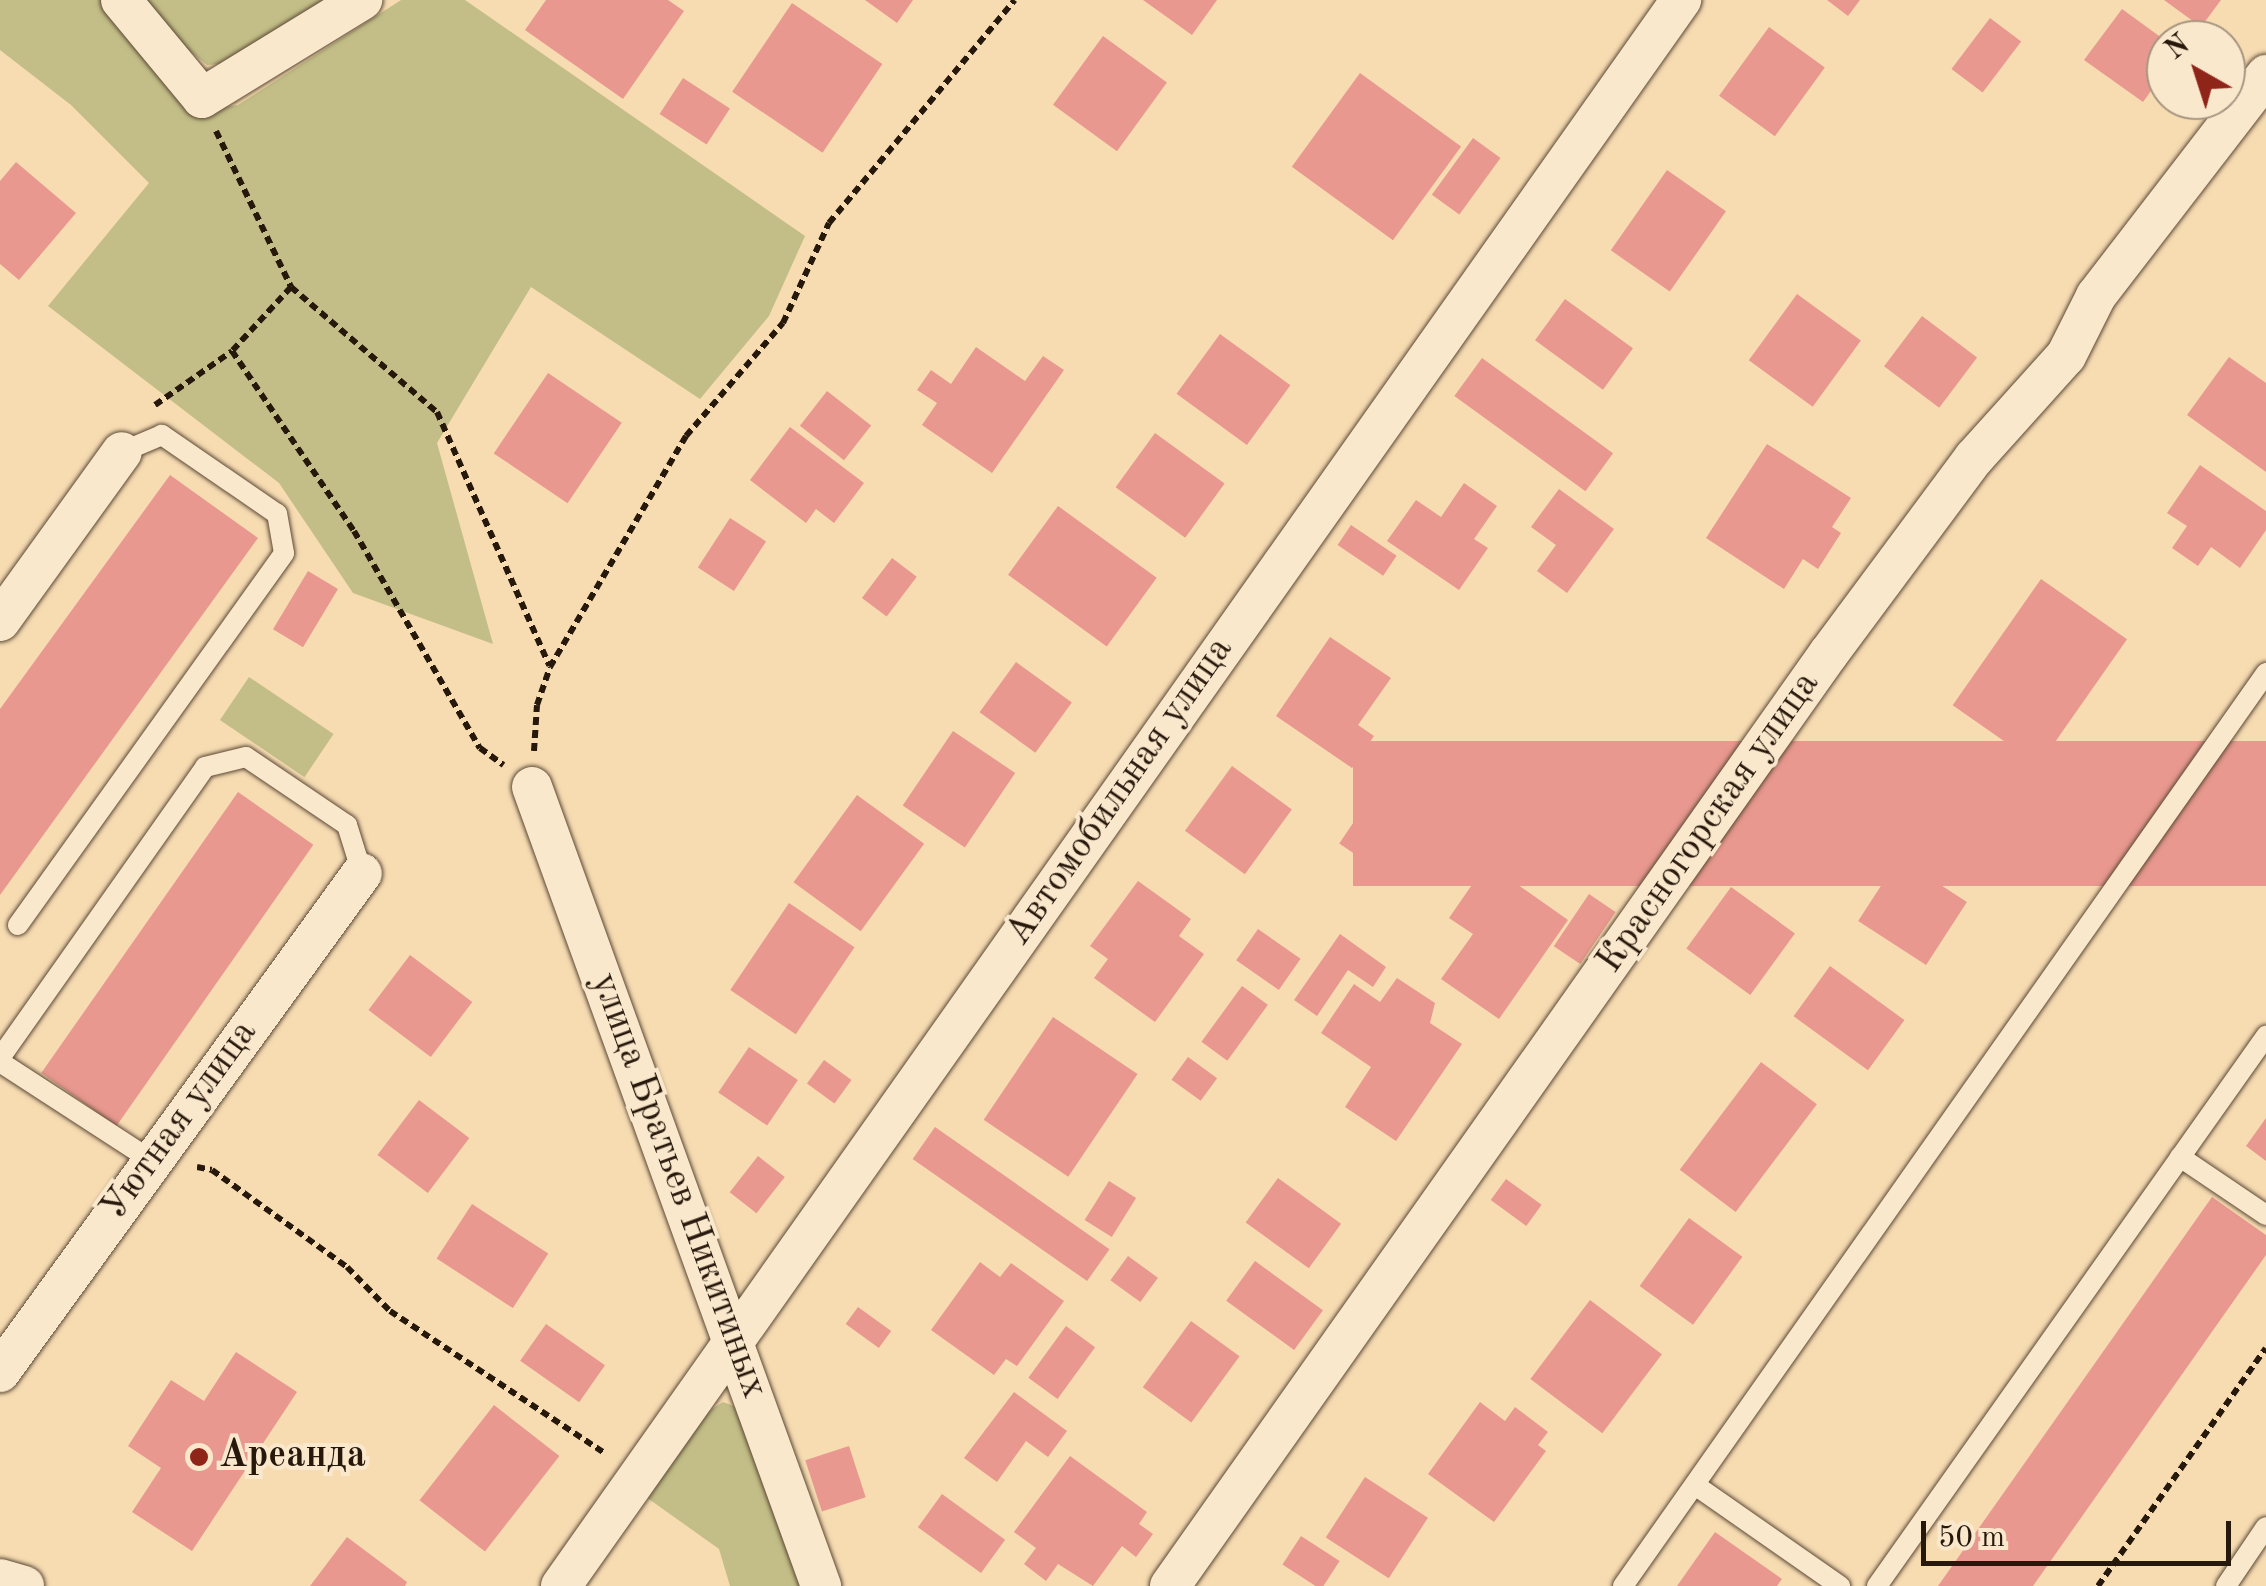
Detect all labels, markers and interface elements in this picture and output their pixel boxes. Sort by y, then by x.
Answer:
north arrow [2146,20,2246,120]
text: N [2161,31,2196,66]
street label: Автомобильная улица [996,629,1244,955]
street label: Красногорская улица [1588,663,1830,983]
street label: улица Братьев Никитиных [580,967,776,1405]
street label: Уютная улица [92,1012,268,1230]
place label: Ареанда [219,1434,366,1480]
marker: Ареанда [188,1446,210,1468]
scale bar [1926,1501,2236,1563]
text: 50 m [1938,1523,2005,1553]

